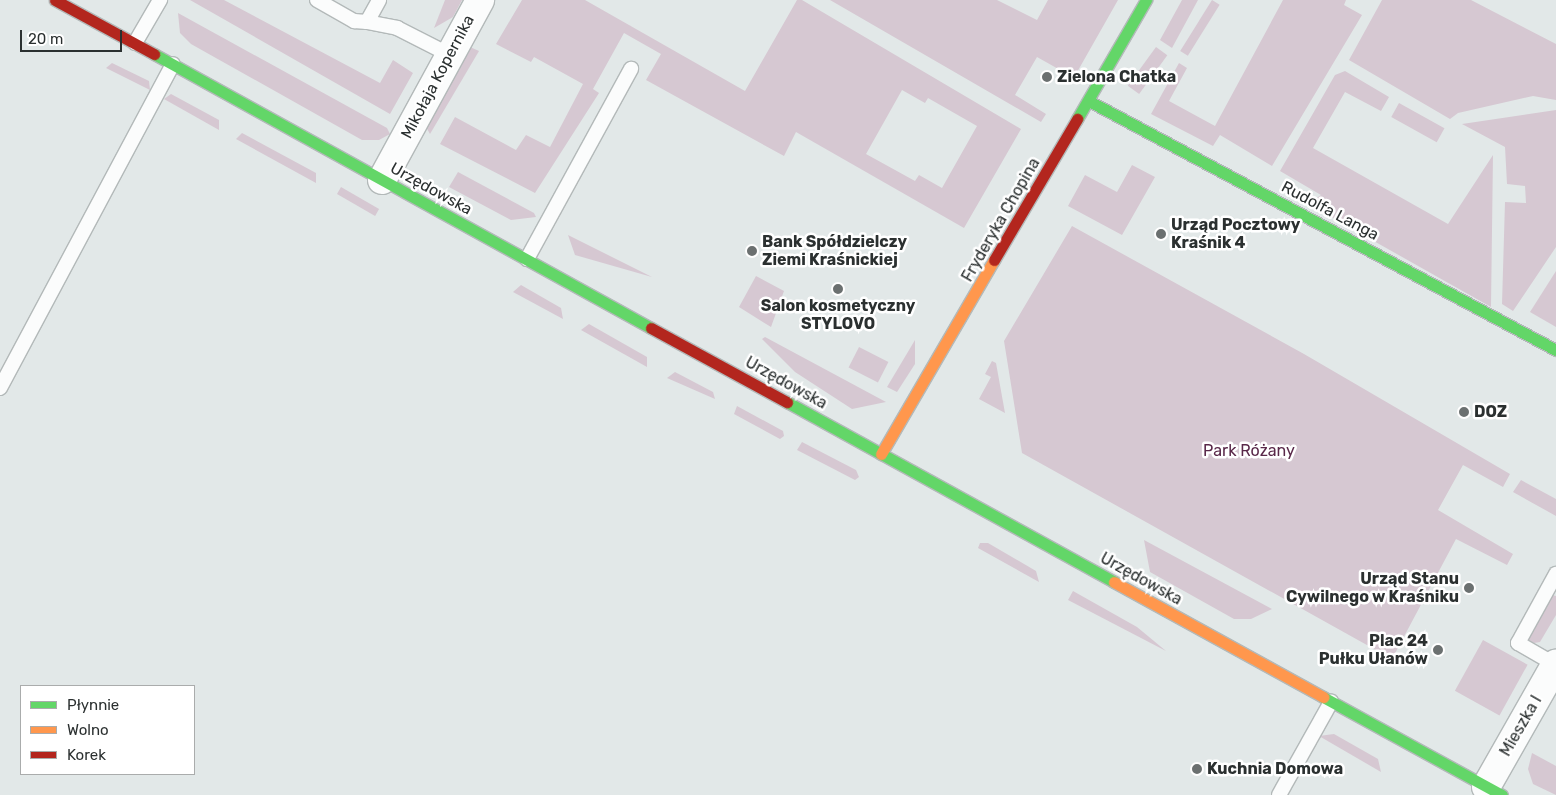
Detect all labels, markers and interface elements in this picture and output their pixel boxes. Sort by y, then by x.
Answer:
street label: Mikołaja Kopernika [397,12,479,142]
scale bar [22,20,125,52]
text: 20 m [28,30,63,48]
place label: Zielona Chatka [1057,67,1176,87]
marker: Zielona Chatka [1041,71,1053,83]
street label: Fryderyka Chopina [958,155,1044,285]
street label: Urzędowska [387,159,475,219]
street label: Rudolfa Langa [1278,177,1382,245]
place label: Urząd Pocztowy Kraśnik 4 [1171,215,1300,253]
marker: Urząd Pocztowy Kraśnik 4 [1155,228,1167,240]
place label: Bank Spółdzielczy Ziemi Kraśnickiej [762,232,907,270]
marker: Bank Spółdzielczy Ziemi Kraśnickiej [746,245,758,257]
marker: Salon kosmetyczny STYLOVO [832,283,844,295]
place label: Salon kosmetyczny STYLOVO [761,296,915,334]
street label: Urzędowska [742,353,830,413]
place label: DOZ [1474,402,1507,422]
marker: DOZ [1458,406,1470,418]
park label: Park Różany [1203,441,1295,461]
street label: Urzędowska [1097,549,1185,609]
place label: Urząd Stanu Cywilnego w Kraśniku [1285,569,1459,607]
marker: Urząd Stanu Cywilnego w Kraśniku [1463,582,1475,594]
place label: Plac 24 Pułku Ułanów [1319,631,1428,669]
marker: Plac 24 Pułku Ułanów [1432,644,1444,656]
legend [20,685,195,775]
street label: Mieszka I [1496,692,1546,760]
text: Płynnie [67,696,119,714]
text: Wolno [67,721,109,739]
text: Korek [67,746,106,764]
place label: Kuchnia Domowa [1207,759,1343,779]
marker: Kuchnia Domowa [1191,763,1203,775]

